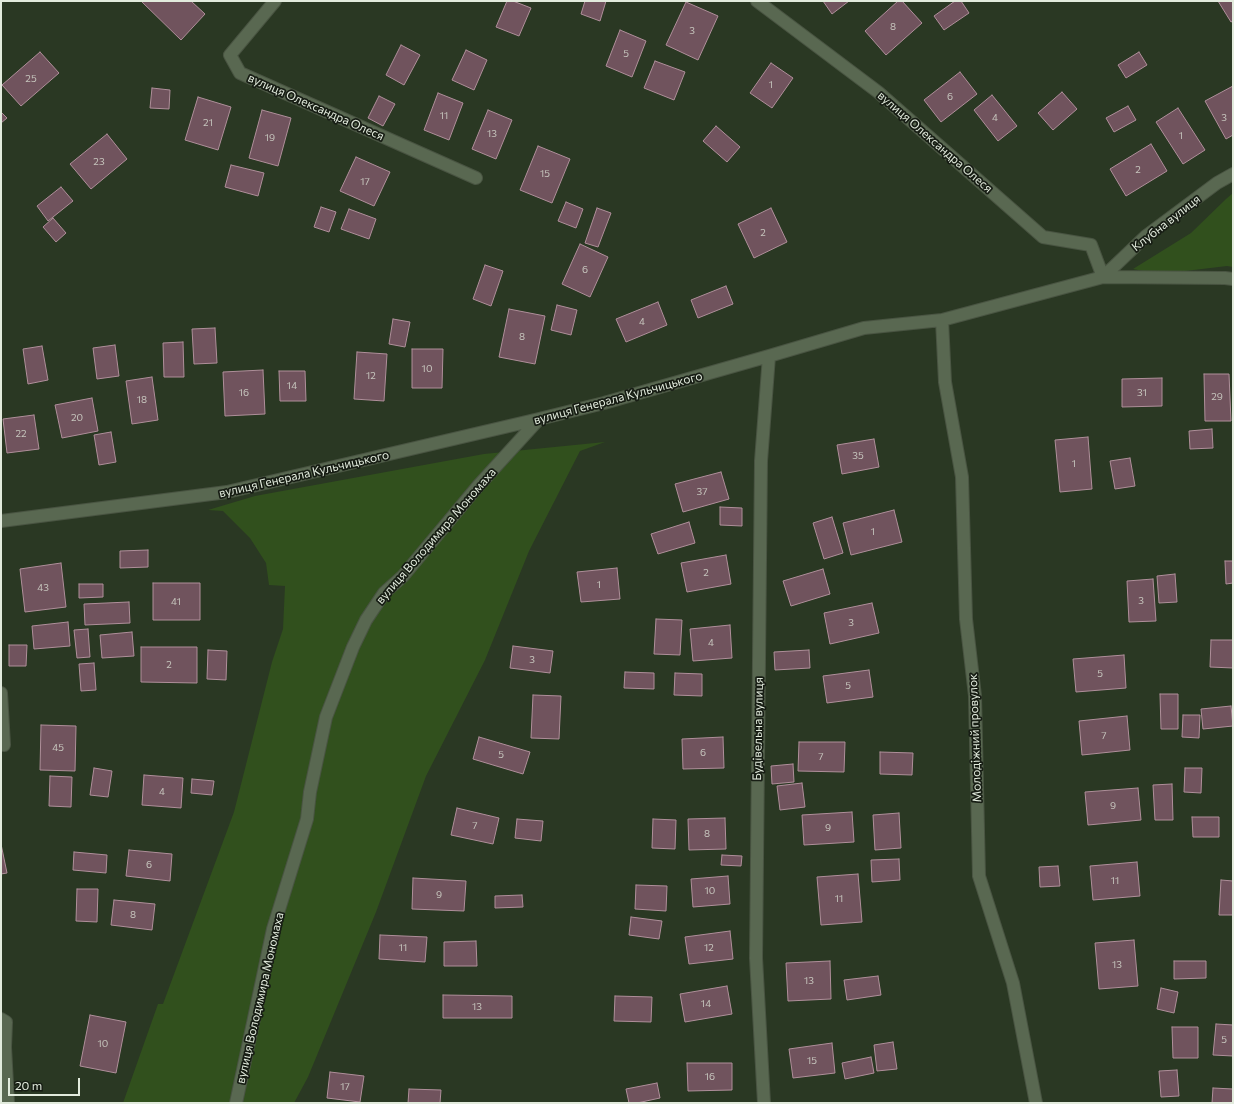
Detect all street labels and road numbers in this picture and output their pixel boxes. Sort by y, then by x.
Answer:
street label: вулиця Олександра Олеся [246,70,386,144]
street label: вулиця Олександра Олеся [875,88,995,196]
street label: Клубна вулиця [1129,192,1203,254]
street label: вулиця Генерала Кульчицького [532,369,704,427]
street label: вулиця Генерала Кульчицького [218,447,390,501]
street label: вулиця Володимира Мономаха [373,465,499,607]
street label: Молодіжний провулок [966,673,984,803]
street label: Будівельна вулиця [750,677,766,781]
street label: вулиця Володимира Мономаха [233,911,287,1085]

